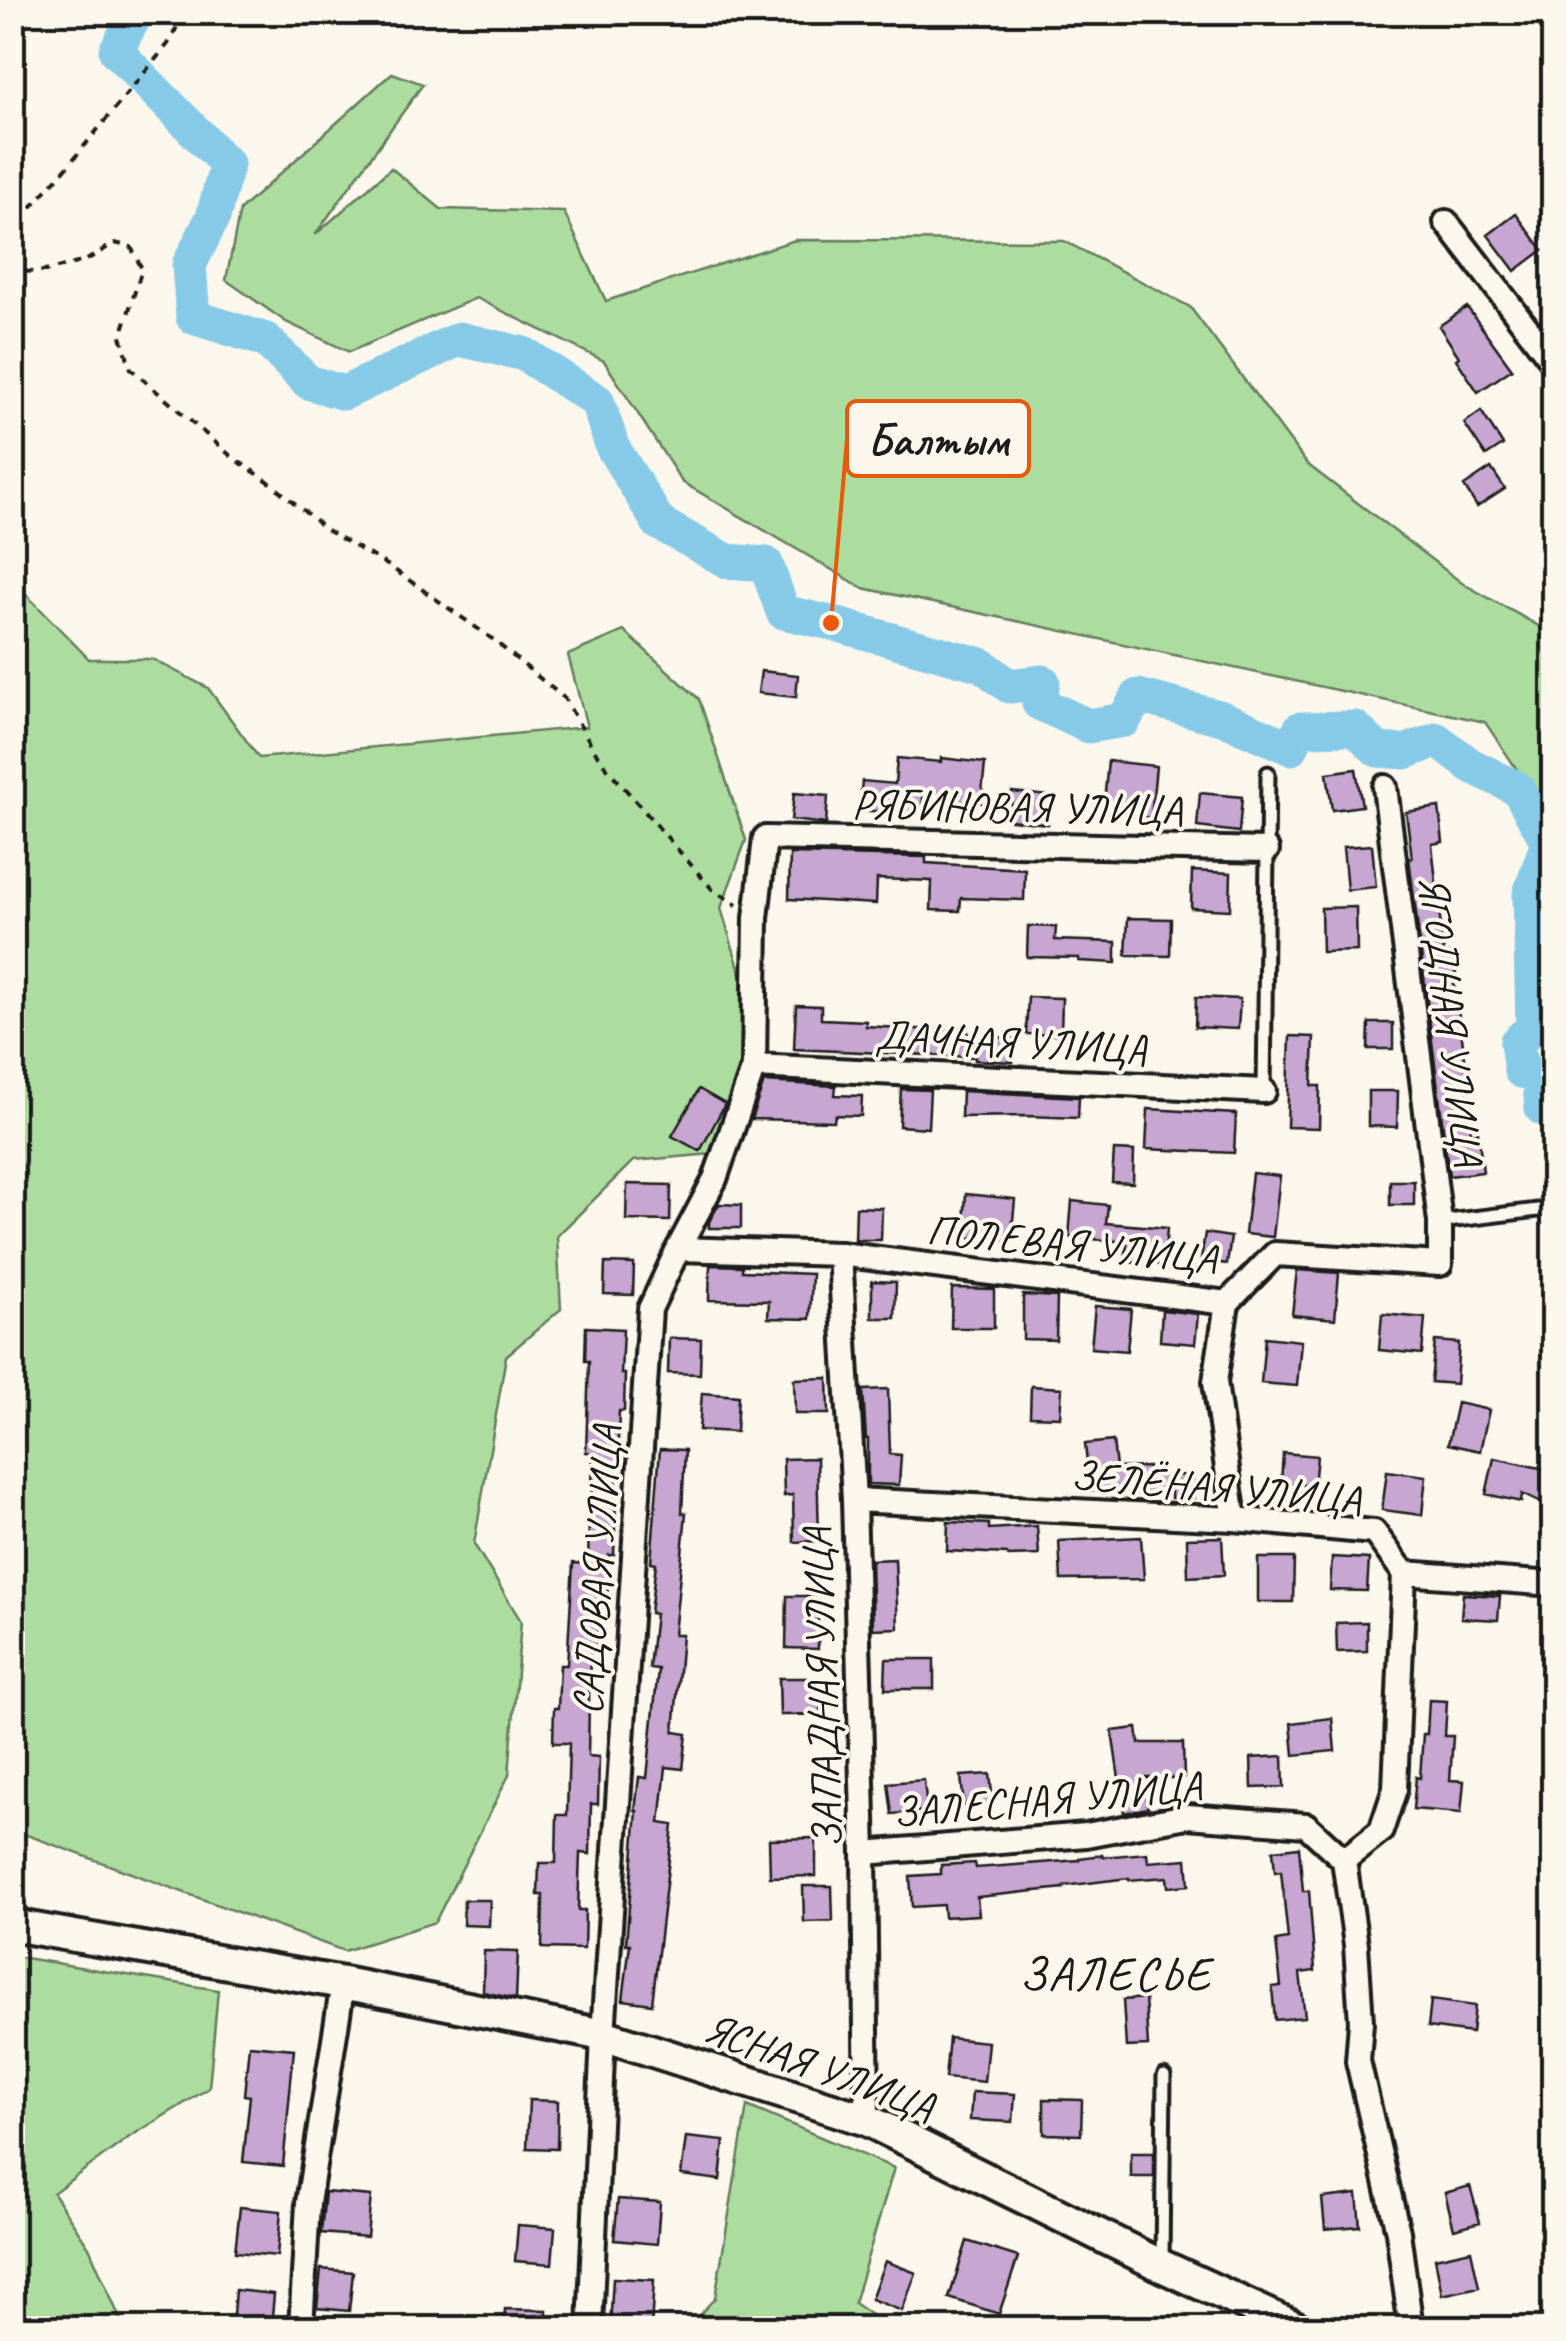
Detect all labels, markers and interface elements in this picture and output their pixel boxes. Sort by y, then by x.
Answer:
callout: Балтым [847,401,1029,476]
text: Балтым [867,412,1011,469]
street label: РЯБИНОВАЯ УЛИЦА [851,778,1183,837]
street label: ЯГОДНАЯ УЛИЦА [1406,872,1495,1170]
street label: ДАЧНАЯ УЛИЦА [874,1009,1149,1076]
street label: ПОЛЕВАЯ УЛИЦА [925,1203,1221,1286]
street label: САДОВАЯ УЛИЦА [561,1422,634,1716]
street label: ЗЕЛЁНАЯ УЛИЦА [1069,1448,1364,1527]
street label: ЗАПАДНАЯ УЛИЦА [790,1525,855,1849]
street label: ЗАЛЕСНАЯ УЛИЦА [891,1759,1205,1839]
district label: ЗАЛЕСЬЕ [1019,1944,1215,2004]
street label: ЯСНАЯ УЛИЦА [697,2001,943,2134]

